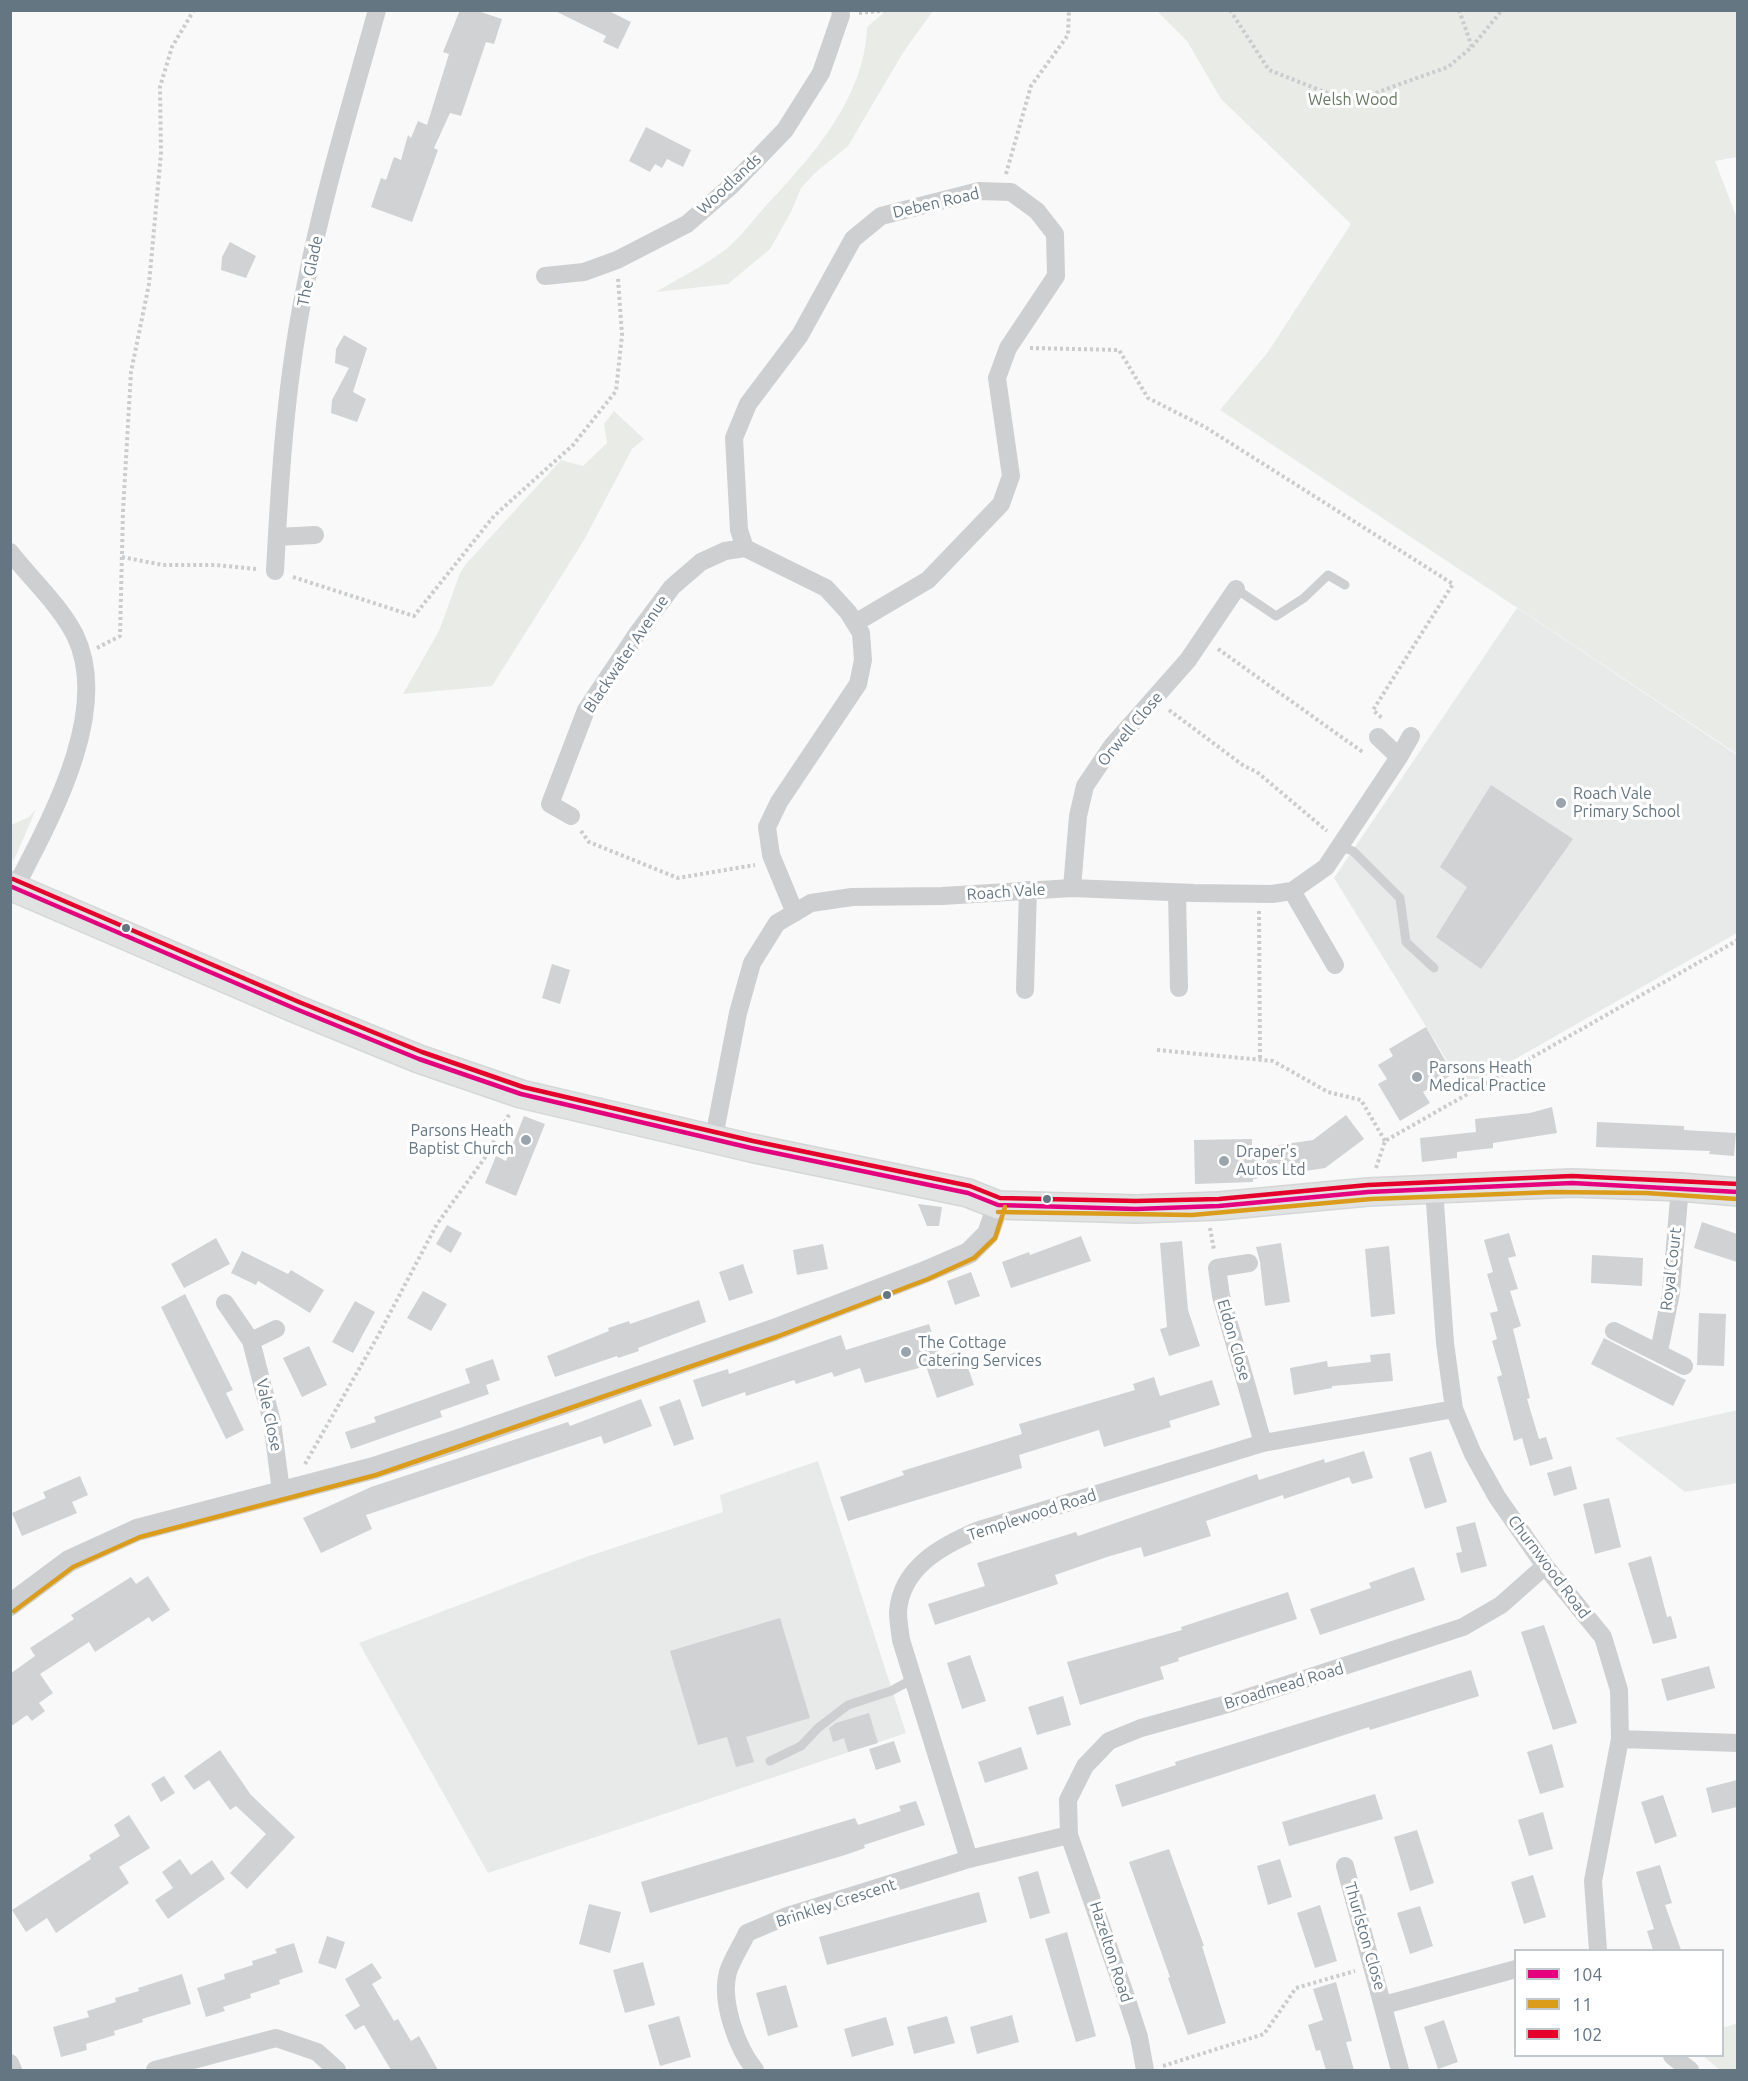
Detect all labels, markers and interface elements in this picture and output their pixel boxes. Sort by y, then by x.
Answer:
park label: Welsh Wood [1308,90,1398,110]
street label: Woodlands [693,150,765,218]
street label: Deben Road [891,184,981,222]
street label: The Glade [293,234,327,308]
street label: Blackwater Avenue [580,592,672,716]
street label: Orwell Close [1093,688,1167,770]
place label: Roach Vale Primary School [1573,784,1680,822]
marker: Roach Vale Primary School [1554,796,1568,810]
street label: Roach Vale [966,880,1046,904]
unlabelled marker [120,922,132,934]
place label: Parsons Heath Medical Practice [1429,1058,1546,1096]
marker: Parsons Heath Medical Practice [1410,1070,1424,1084]
place label: Parsons Heath Baptist Church [408,1121,514,1159]
marker: Parsons Heath Baptist Church [519,1133,533,1147]
place label: Draper's Autos Ltd [1236,1142,1306,1180]
marker: Draper's Autos Ltd [1217,1154,1231,1168]
unlabelled marker [1041,1193,1053,1205]
street label: Royal Court [1656,1226,1686,1312]
unlabelled marker [881,1289,893,1301]
street label: Eldon Close [1213,1297,1255,1383]
place label: The Cottage Catering Services [918,1333,1042,1371]
marker: The Cottage Catering Services [899,1345,913,1359]
street label: Vale Close [252,1377,286,1453]
street label: Templewood Road [965,1485,1099,1545]
street label: Churnwood Road [1504,1512,1594,1622]
street label: Broadmead Road [1222,1659,1346,1713]
street label: Brinkley Crescent [774,1875,898,1931]
street label: Thurlston Close [1340,1880,1390,1992]
street label: Hazelton Road [1086,1899,1136,2005]
legend [1514,1949,1724,2057]
text: 104 [1572,1964,1602,1984]
text: 11 [1572,1994,1592,2014]
text: 102 [1572,2024,1602,2044]

